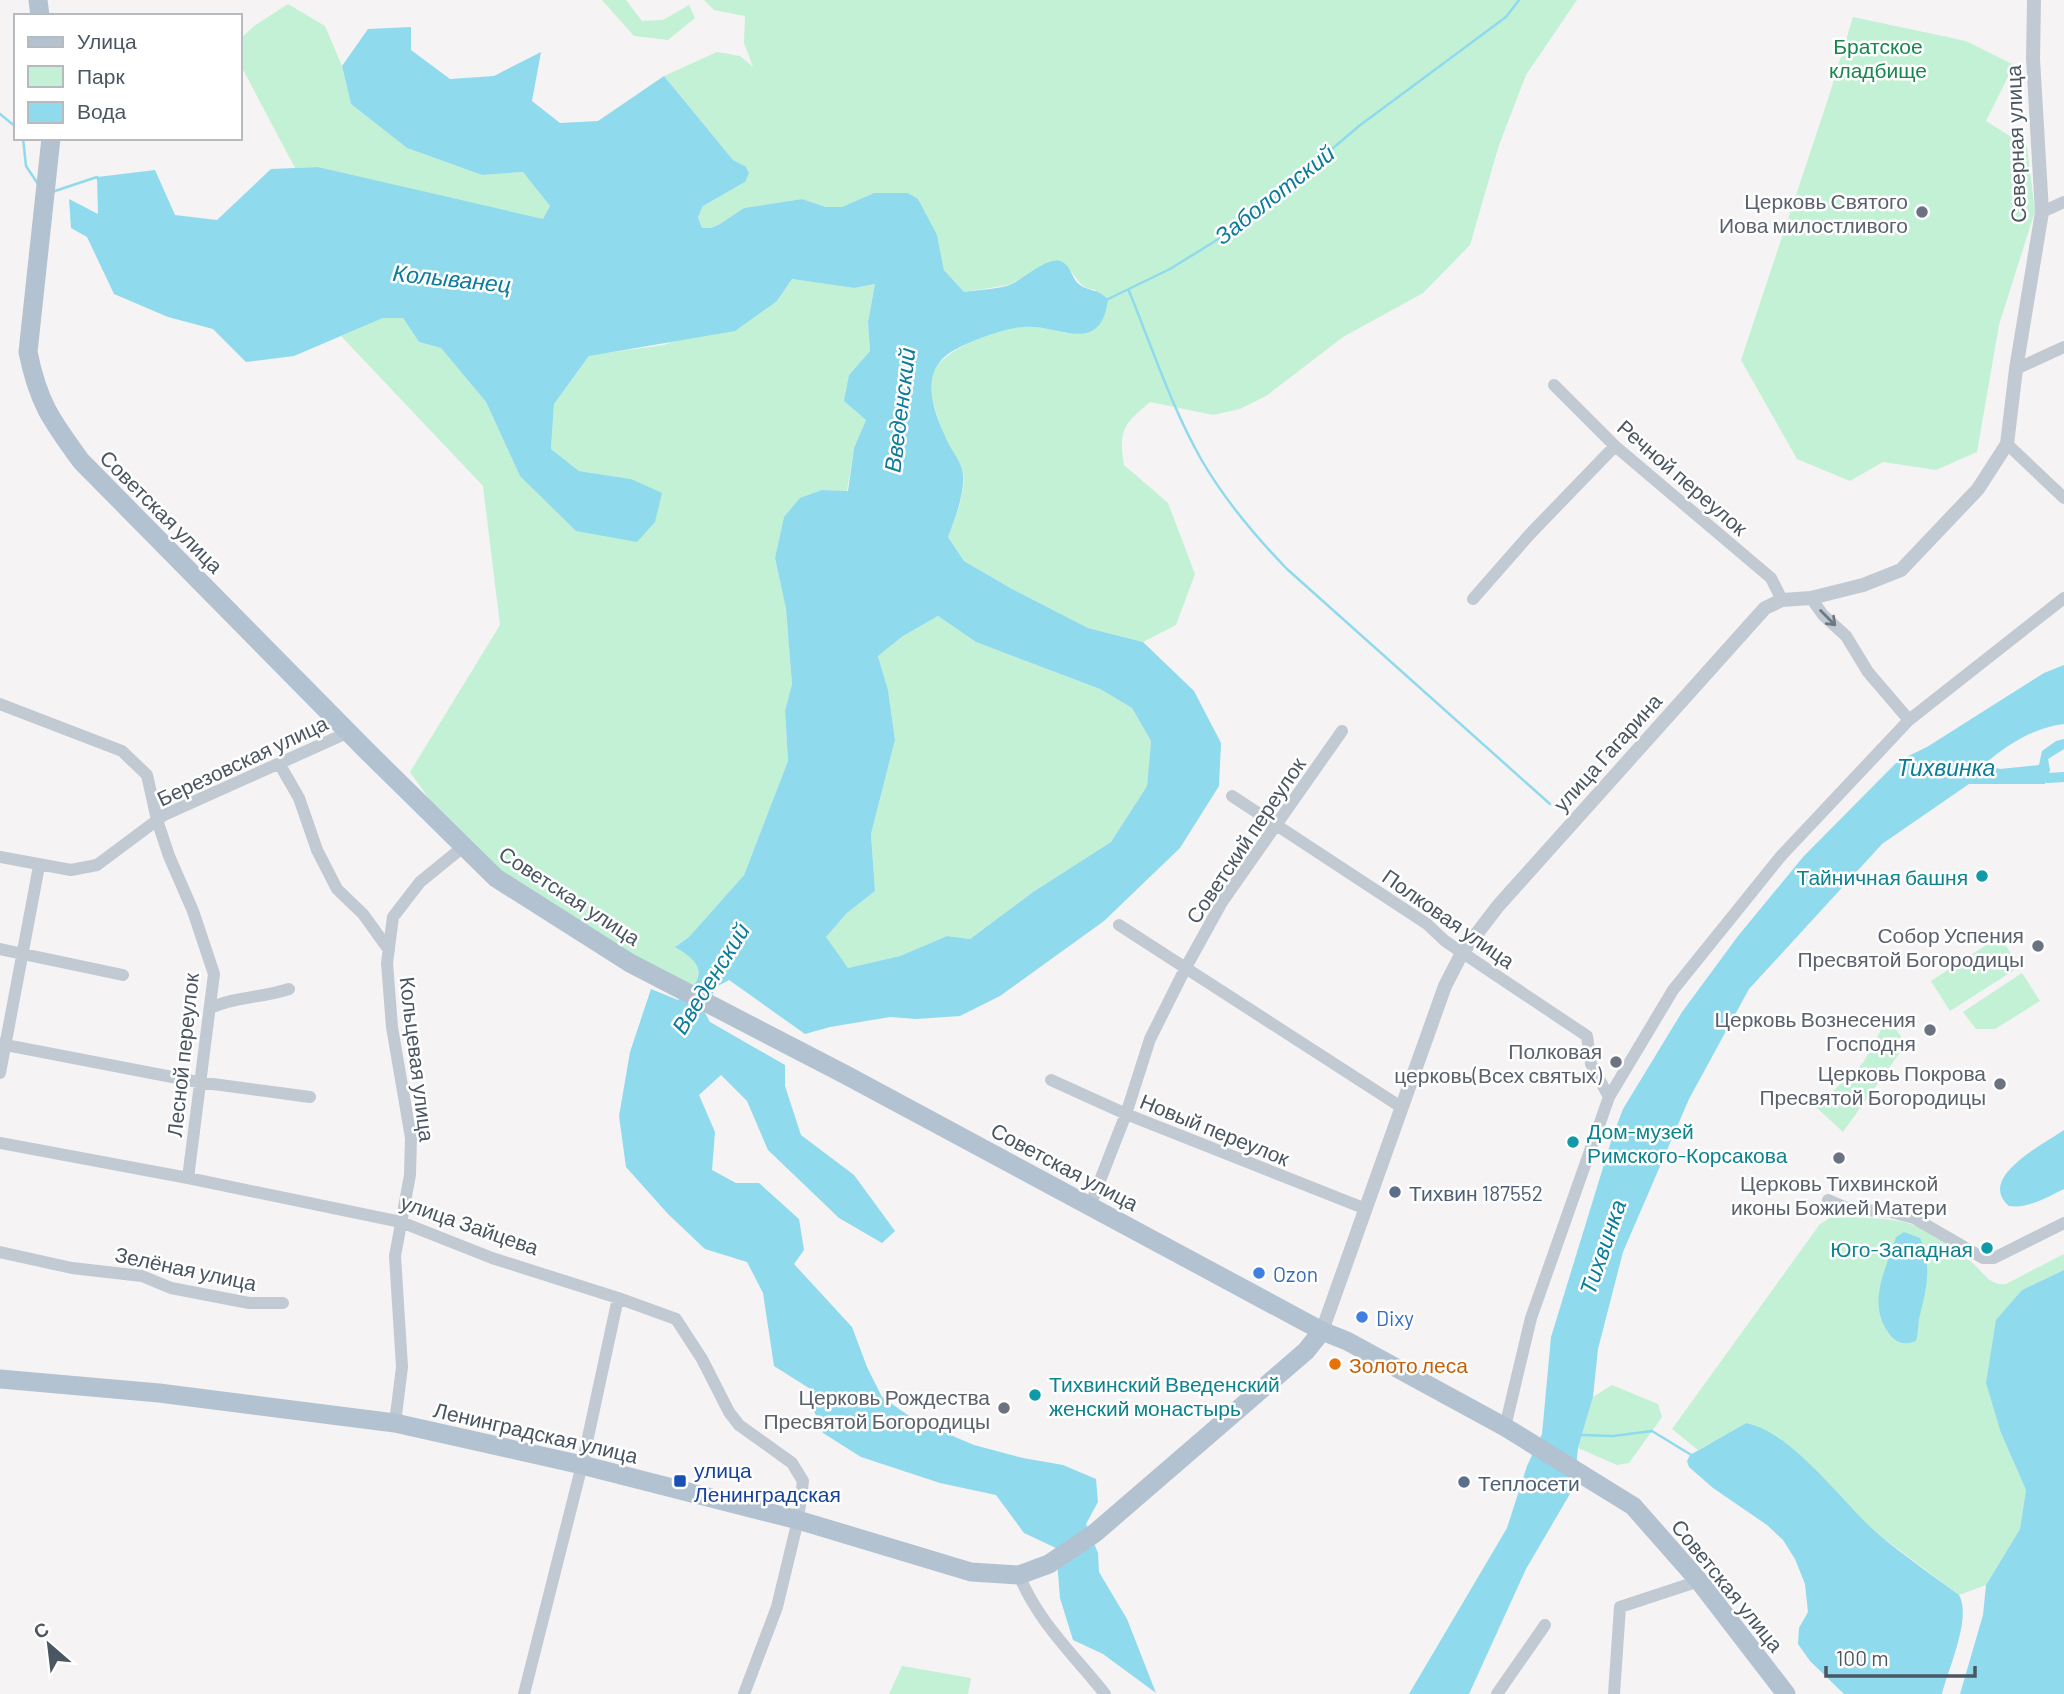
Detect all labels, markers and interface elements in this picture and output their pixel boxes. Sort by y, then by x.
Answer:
legend [14,14,242,140]
text: Улица [77,28,137,53]
park label: Братское кладбище [1829,33,1927,82]
text: Парк [77,63,125,88]
street label: Северная улица [2000,64,2030,223]
text: Вода [77,98,126,123]
water label: Заболотский [1208,138,1340,250]
place label: Церковь Святого Иова милостливого [1719,188,1908,237]
marker: Церковь Святого Иова милостливого [1914,204,1930,220]
water label: Колыванец [392,258,512,298]
water label: Введенский [877,346,921,474]
street label: Речной переулок [1613,414,1754,541]
street label: Советская улица [95,444,229,578]
one-way arrow [1819,609,1836,626]
street label: улица Гагарина [1548,688,1666,816]
street label: Березовская улица [153,709,332,811]
street label: Советский переулок [1180,751,1310,928]
water label: Тихвинка [1897,753,1995,781]
street label: Советская улица [495,840,646,950]
street label: Полковая улица [1378,863,1520,973]
place label: Тайничная башня [1797,864,1968,889]
marker: Тайничная башня [1974,868,1990,884]
water label: Введенский [665,917,755,1039]
place label: Собор Успения Пресвятой Богородицы [1797,922,2024,971]
marker: Собор Успения Пресвятой Богородицы [2030,938,2046,954]
street label: Лесной переулок [161,971,203,1138]
street label: Кольцевая улица [395,975,441,1143]
place label: Церковь Вознесения Господня [1714,1006,1916,1055]
marker: Церковь Вознесения Господня [1922,1022,1938,1038]
place label: Полковая церковь(Всех святых) [1394,1038,1603,1087]
marker: Полковая церковь(Всех святых) [1608,1054,1624,1070]
place label: Церковь Покрова Пресвятой Богородицы [1759,1060,1986,1109]
marker: Церковь Покрова Пресвятой Богородицы [1992,1076,2008,1092]
street label: Новый переулок [1137,1088,1294,1171]
street label: Советская улица [987,1117,1143,1216]
place label: Дом-музей Римского-Корсакова [1587,1118,1788,1167]
marker: Дом-музей Римского-Корсакова [1565,1134,1581,1150]
marker: Церковь Тихвинской иконы Божией Матери [1831,1150,1847,1166]
place label: Церковь Тихвинской иконы Божией Матери [1731,1170,1947,1219]
place label: Тихвин 187552 [1409,1180,1543,1205]
marker: Тихвин 187552 [1387,1184,1403,1200]
street label: улица Зайцева [398,1189,542,1259]
water label: Тихвинка [1573,1196,1631,1298]
place label: Юго-Западная [1830,1236,1973,1261]
marker: Юго-Западная [1979,1240,1995,1256]
street label: Зелёная улица [113,1241,259,1295]
place label: Ozon [1273,1261,1318,1286]
marker: Ozon [1251,1265,1267,1281]
place label: Dixy [1376,1305,1414,1330]
marker: Dixy [1354,1309,1370,1325]
place label: Золото леса [1349,1352,1468,1377]
marker: Золото леса [1327,1356,1343,1372]
place label: Тихвинский Введенский женский монастырь [1049,1371,1280,1420]
place label: Церковь Рождества Пресвятой Богородицы [763,1384,990,1433]
marker: Тихвинский Введенский женский монастырь [1027,1387,1043,1403]
street label: Ленинградская улица [431,1396,641,1468]
marker: Церковь Рождества Пресвятой Богородицы [996,1400,1012,1416]
place label: улица Ленинградская [694,1457,841,1506]
place label: Теплосети [1478,1470,1580,1495]
marker: улица Ленинградская [672,1473,688,1489]
marker: Теплосети [1456,1474,1472,1490]
street label: Советская улица [1667,1514,1789,1657]
north arrow [14,1610,84,1680]
text: С [29,1616,52,1643]
scale bar [1826,1634,1975,1678]
text: 100 m [1836,1645,1889,1670]

